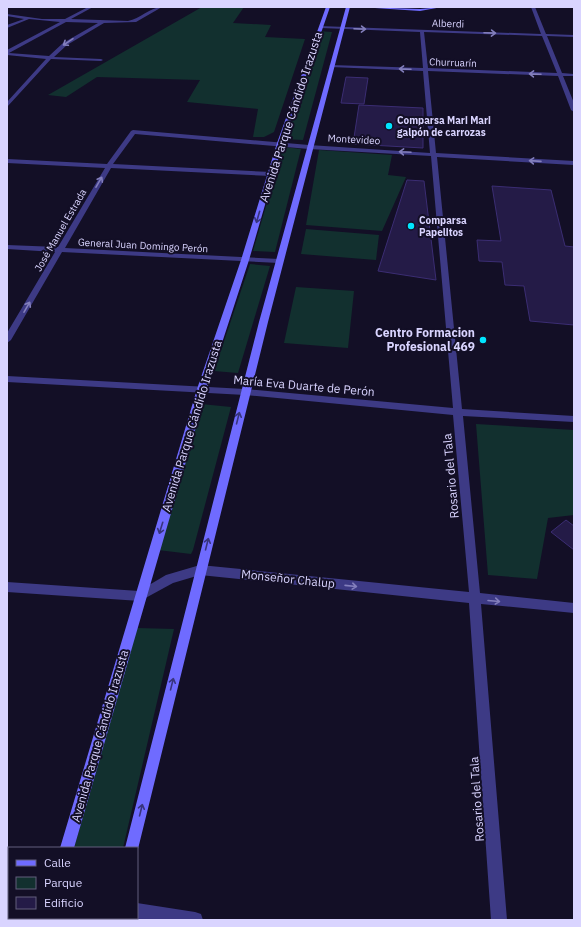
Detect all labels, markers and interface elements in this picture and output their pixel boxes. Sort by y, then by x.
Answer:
street label: Alberdi [432,16,464,31]
one-way arrow [353,25,366,33]
street label: Avenida Parque Cándido Irazusta [256,29,325,204]
one-way arrow [483,29,496,37]
one-way arrow [63,38,74,46]
street label: Churruarín [429,55,477,70]
one-way arrow [399,66,412,73]
one-way arrow [529,70,542,78]
place label: Comparsa Mari Mari galpón de carrozas [397,114,491,139]
marker: Comparsa Mari Mari galpón de carrozas [384,121,394,131]
street label: Montevideo [327,132,381,147]
one-way arrow [399,149,412,156]
one-way arrow [529,157,542,164]
one-way arrow [96,176,104,188]
street label: José Manuel Estrada [32,186,90,274]
one-way arrow [254,210,261,223]
place label: Comparsa Papelitos [419,214,467,239]
marker: Comparsa Papelitos [406,221,416,231]
street label: General Juan Domingo Perón [77,236,208,255]
one-way arrow [23,301,31,313]
place label: Centro Formacion Profesional 469 [375,325,475,354]
marker: Centro Formacion Profesional 469 [478,335,488,345]
street label: Avenida Parque Cándido Irazusta [158,338,225,513]
street label: María Eva Duarte de Perón [233,372,375,399]
one-way arrow [235,412,243,425]
street label: Rosario del Tala [439,432,462,519]
one-way arrow [157,521,164,534]
one-way arrow [204,538,211,551]
street label: Monseñor Chalup [240,566,336,591]
one-way arrow [344,582,357,590]
one-way arrow [487,597,500,604]
street label: Avenida Parque Cándido Irazusta [68,647,131,824]
one-way arrow [169,678,177,691]
street label: Rosario del Tala [466,755,487,842]
one-way arrow [138,804,146,817]
legend [8,847,138,919]
text: Calle [44,855,71,870]
text: Parque [44,875,83,890]
text: Edificio [44,895,84,910]

